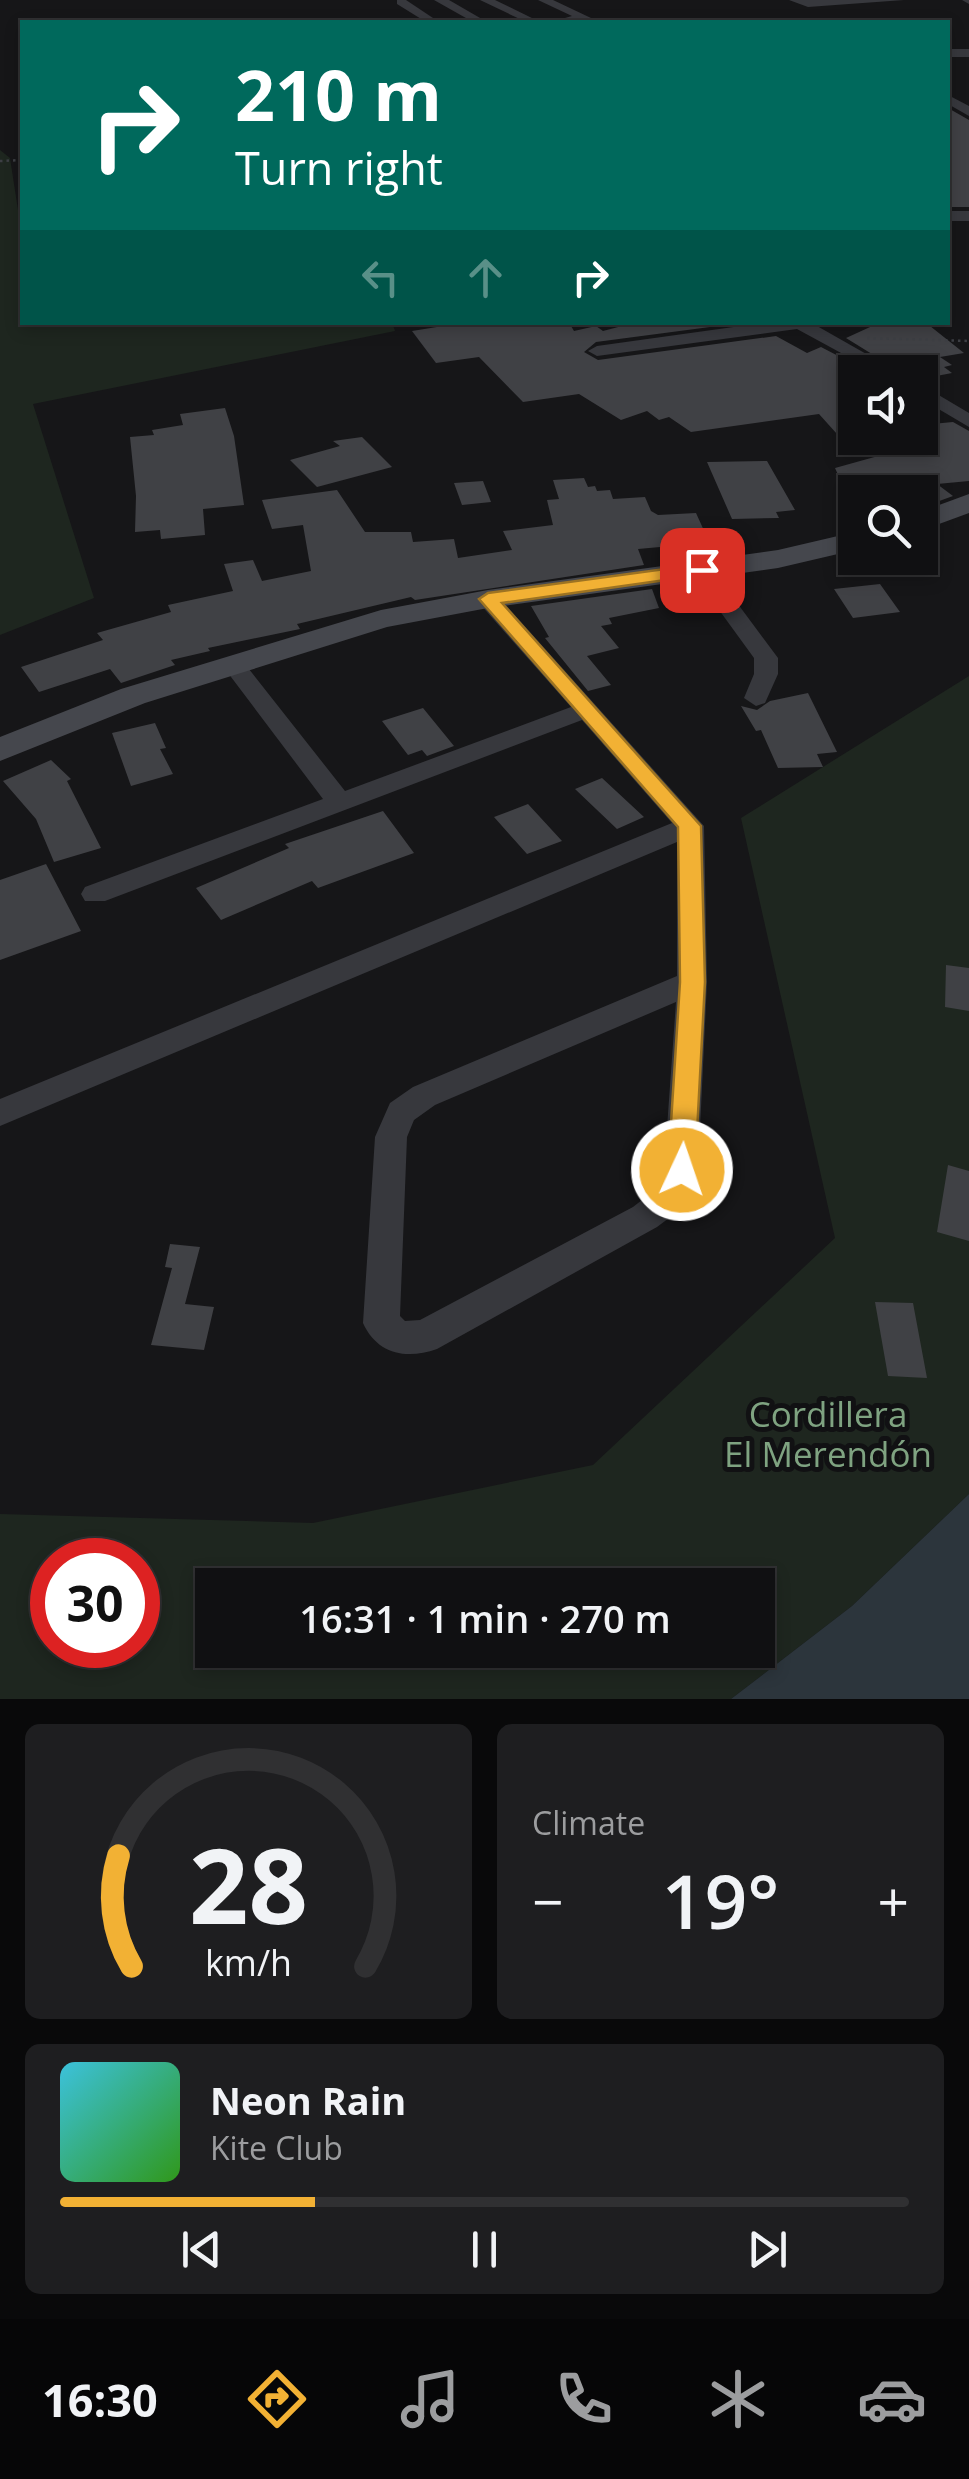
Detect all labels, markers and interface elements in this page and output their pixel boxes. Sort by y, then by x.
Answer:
text: 210 m [235,46,442,142]
icon: right [70,60,200,190]
text: Turn right [235,137,443,198]
icon: left [353,250,408,305]
icon: ahead [458,250,513,305]
icon: right [563,250,618,305]
map controls [838,355,938,575]
button: sound [838,355,938,455]
button: search [838,475,938,575]
pin [660,528,745,613]
icon: arrive [675,543,730,598]
position arrow [630,1118,734,1222]
park label: Cordillera El Merendón [724,1390,932,1477]
speed limit sign: 30 [30,1538,160,1668]
text: 16:31 · 1 min · 270 m [299,1592,671,1644]
text: Climate [532,1801,645,1844]
text: 28 [189,1813,308,1954]
text: 19° [662,1849,779,1951]
text: − [532,1863,563,1938]
text: + [878,1863,909,1938]
text: km/h [205,1938,292,1986]
text: Neon Rain [210,2074,406,2126]
text: Kite Club [210,2126,343,2169]
icon: previous [174,2222,229,2277]
icon: pause [457,2222,512,2277]
icon: next [740,2222,795,2277]
icon: directions [242,2364,312,2434]
icon: music [395,2364,465,2434]
icon: phone [549,2364,619,2434]
icon: climate [703,2364,773,2434]
icon: car [857,2364,927,2434]
text: 16:30 [42,2369,158,2430]

